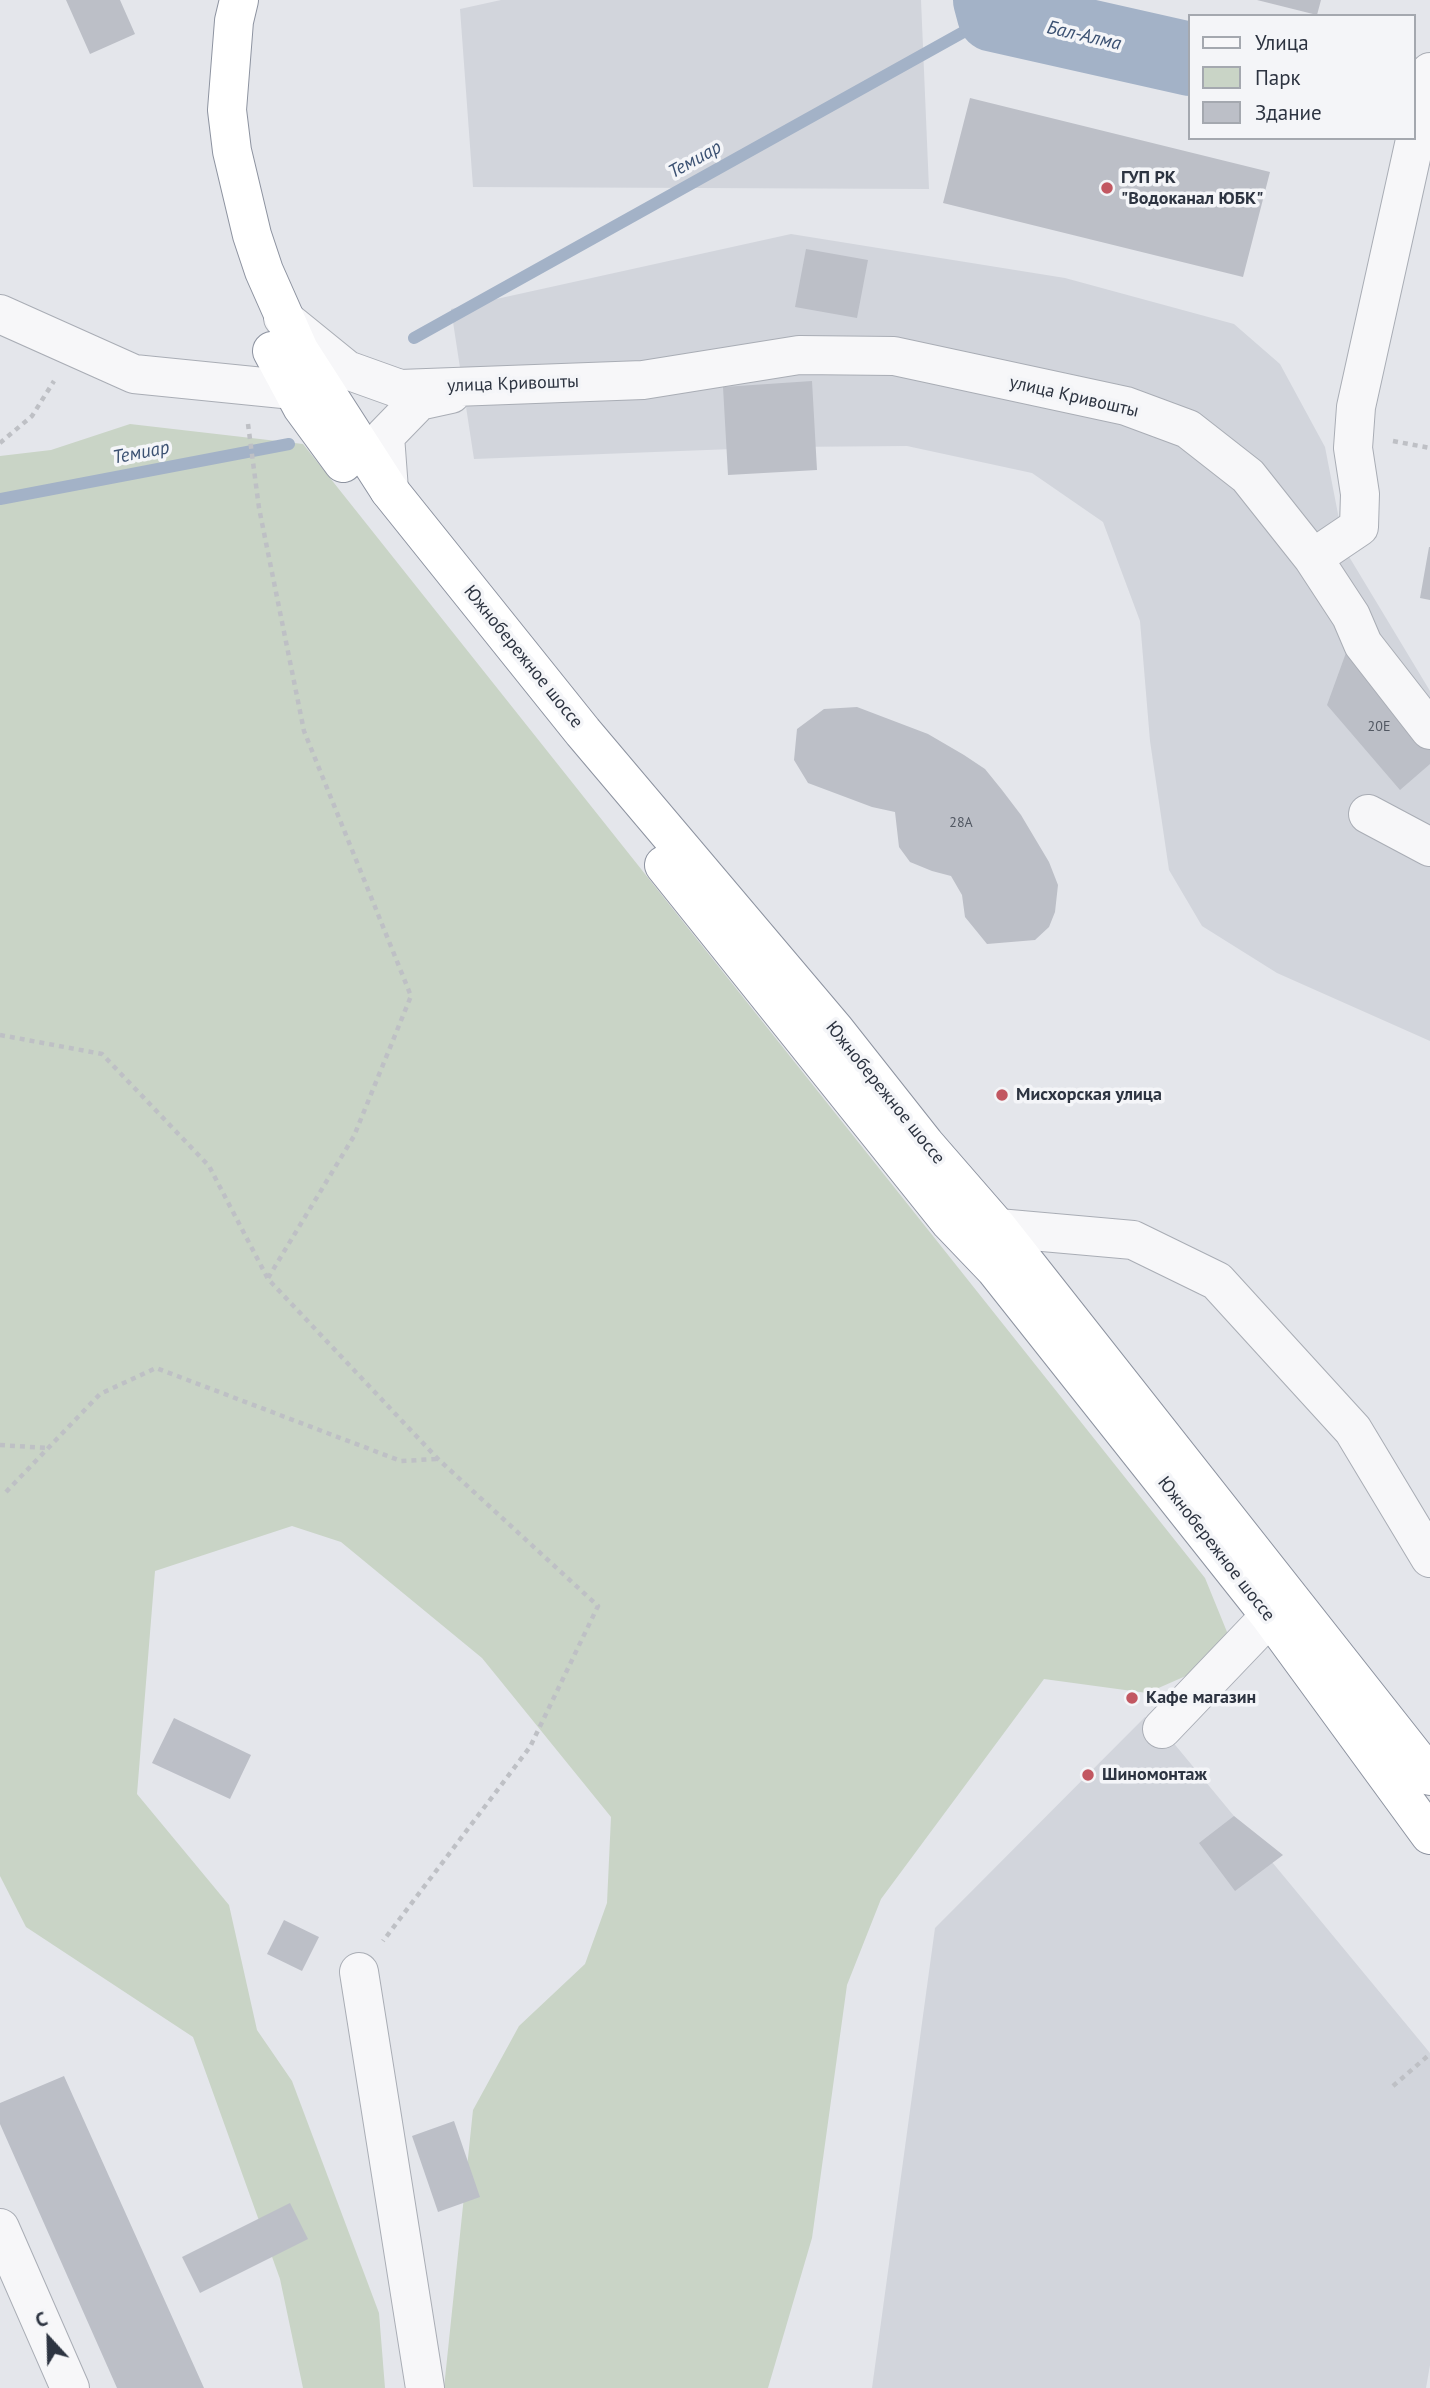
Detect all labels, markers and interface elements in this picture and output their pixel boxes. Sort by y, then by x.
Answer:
legend [1188,14,1416,140]
water label: Бал-Алма [1045,16,1123,56]
text: Улица [1255,29,1309,56]
text: Парк [1255,64,1301,91]
text: Здание [1255,99,1322,126]
water label: Темиар [664,136,726,184]
place label: ГУП РК "Водоканал ЮБК" [1121,167,1263,210]
marker: ГУП РК "Водоканал ЮБК" [1099,180,1115,196]
street label: улица Кривошты [447,371,579,397]
street label: улица Кривошты [1007,372,1141,422]
water label: Темиар [111,436,171,470]
street label: Южнобережное шоссе [459,581,587,733]
house number: 20Е [1368,719,1390,735]
house number: 28А [949,815,973,831]
street label: Южнобережное шоссе [821,1017,949,1169]
place label: Мисхорская улица [1016,1084,1162,1106]
marker: Мисхорская улица [994,1087,1010,1103]
street label: Южнобережное шоссе [1153,1472,1279,1626]
place label: Кафе магазин [1146,1687,1256,1709]
marker: Кафе магазин [1124,1690,1140,1706]
place label: Шиномонтаж [1102,1764,1207,1786]
marker: Шиномонтаж [1080,1767,1096,1783]
north arrow [14,2304,84,2374]
text: С [32,2306,51,2333]

